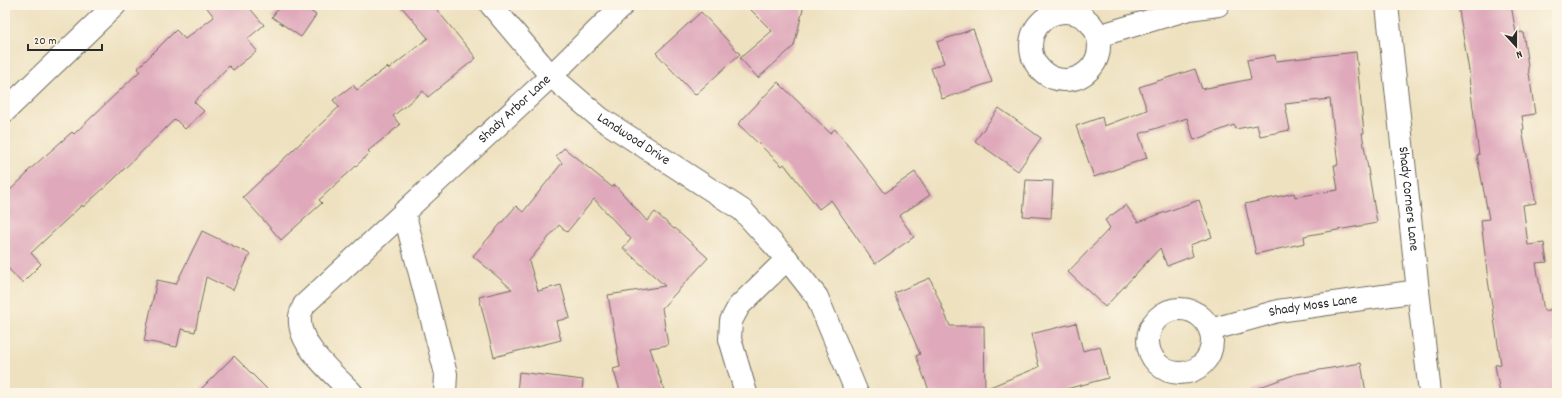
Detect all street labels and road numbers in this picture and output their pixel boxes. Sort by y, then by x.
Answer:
street label: Shady Arbor Lane [474,71,556,149]
street label: Landwood Drive [593,108,674,171]
street label: Shady Corners Lane [1392,146,1424,252]
street label: Shady Moss Lane [1266,290,1359,323]

